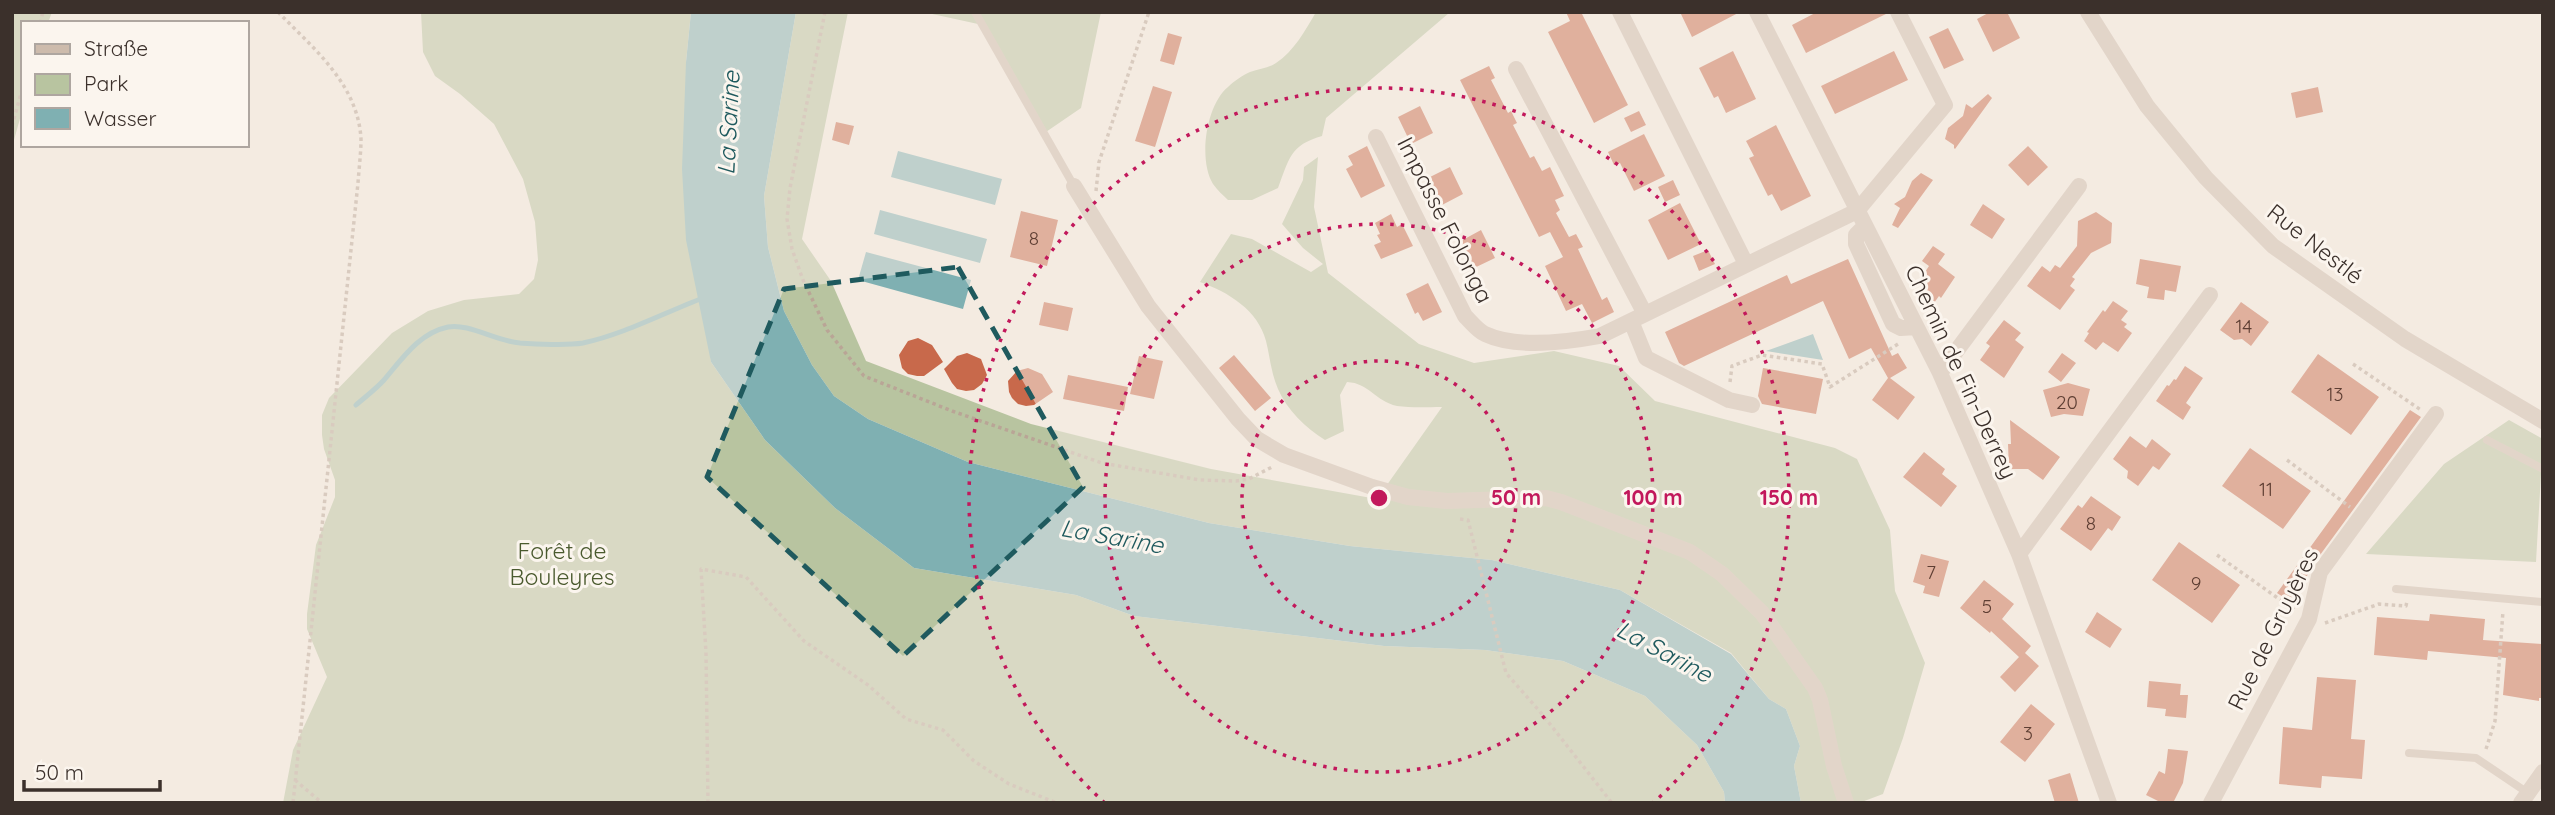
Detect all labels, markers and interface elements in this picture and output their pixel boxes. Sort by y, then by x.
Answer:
legend [21,21,248,147]
text: Straße [84,35,148,61]
water label: La Sarine [710,69,746,176]
text: Park [84,70,128,96]
text: Wasser [84,105,156,131]
street label: Impasse Folonga [1391,132,1500,308]
street label: Rue Nestlé [2261,197,2369,290]
house number: 8 [1029,226,1039,250]
street label: Chemin de Fin-Derrey [1899,260,2024,483]
house number: 14 [2236,314,2252,338]
house number: 13 [2327,382,2344,406]
house number: 20 [2056,390,2078,414]
house number: 11 [2259,477,2273,501]
text: 50 m [1491,484,1541,510]
text: 100 m [1623,484,1683,510]
text: 150 m [1760,484,1818,510]
centre of rings [1367,486,1391,510]
house number: 8 [2086,511,2096,535]
water label: La Sarine [1058,512,1167,560]
park label: Forêt de Bouleyres [509,536,615,591]
street label: Rue de Gruyères [2221,543,2324,715]
house number: 7 [1926,560,1936,584]
house number: 9 [2191,571,2201,595]
house number: 5 [1982,594,1992,618]
water label: La Sarine [1612,614,1719,689]
house number: 3 [2023,721,2033,745]
scale bar [24,748,161,792]
text: 50 m [35,759,84,785]

